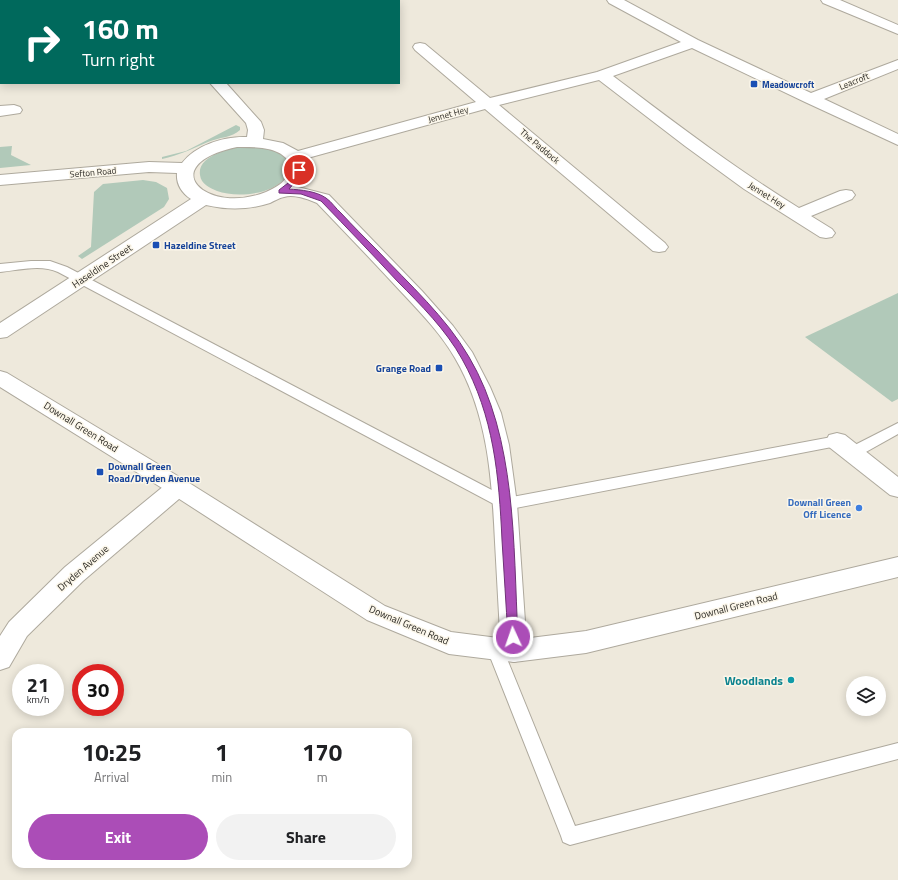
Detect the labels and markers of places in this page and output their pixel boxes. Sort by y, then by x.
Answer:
place label: Meadowcroft [762,78,815,91]
marker: Meadowcroft [749,79,759,89]
pin [282,153,316,187]
place label: Hazeldine Street [164,238,236,253]
marker: Hazeldine Street [151,240,161,250]
place label: Grange Road [376,361,431,376]
marker: Grange Road [434,363,444,373]
place label: Downall Green Road/Dryden Avenue [108,459,200,486]
marker: Downall Green Road/Dryden Avenue [95,467,105,477]
place label: Downall Green Off Licence [788,495,851,522]
marker: Downall Green Off Licence [854,503,864,513]
place label: Woodlands [724,671,783,690]
marker: Woodlands [786,675,796,685]

